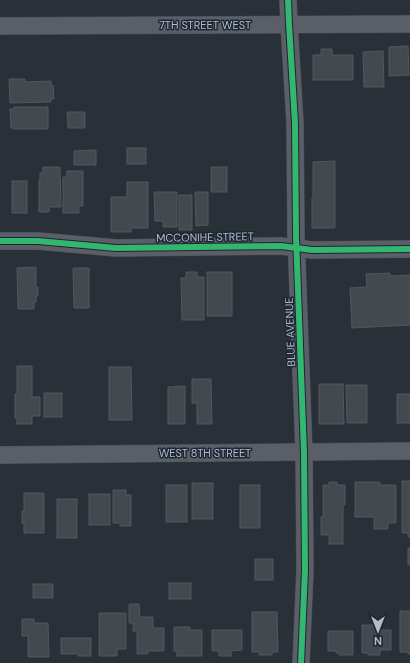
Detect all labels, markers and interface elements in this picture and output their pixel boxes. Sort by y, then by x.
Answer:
street label: 7TH STREET WEST [159,18,251,32]
street label: MCCONIHE STREET [156,229,254,245]
street label: BLUE AVENUE [282,297,298,367]
street label: WEST 8TH STREET [159,446,251,460]
north arrow [358,611,398,651]
text: N [374,634,382,648]

